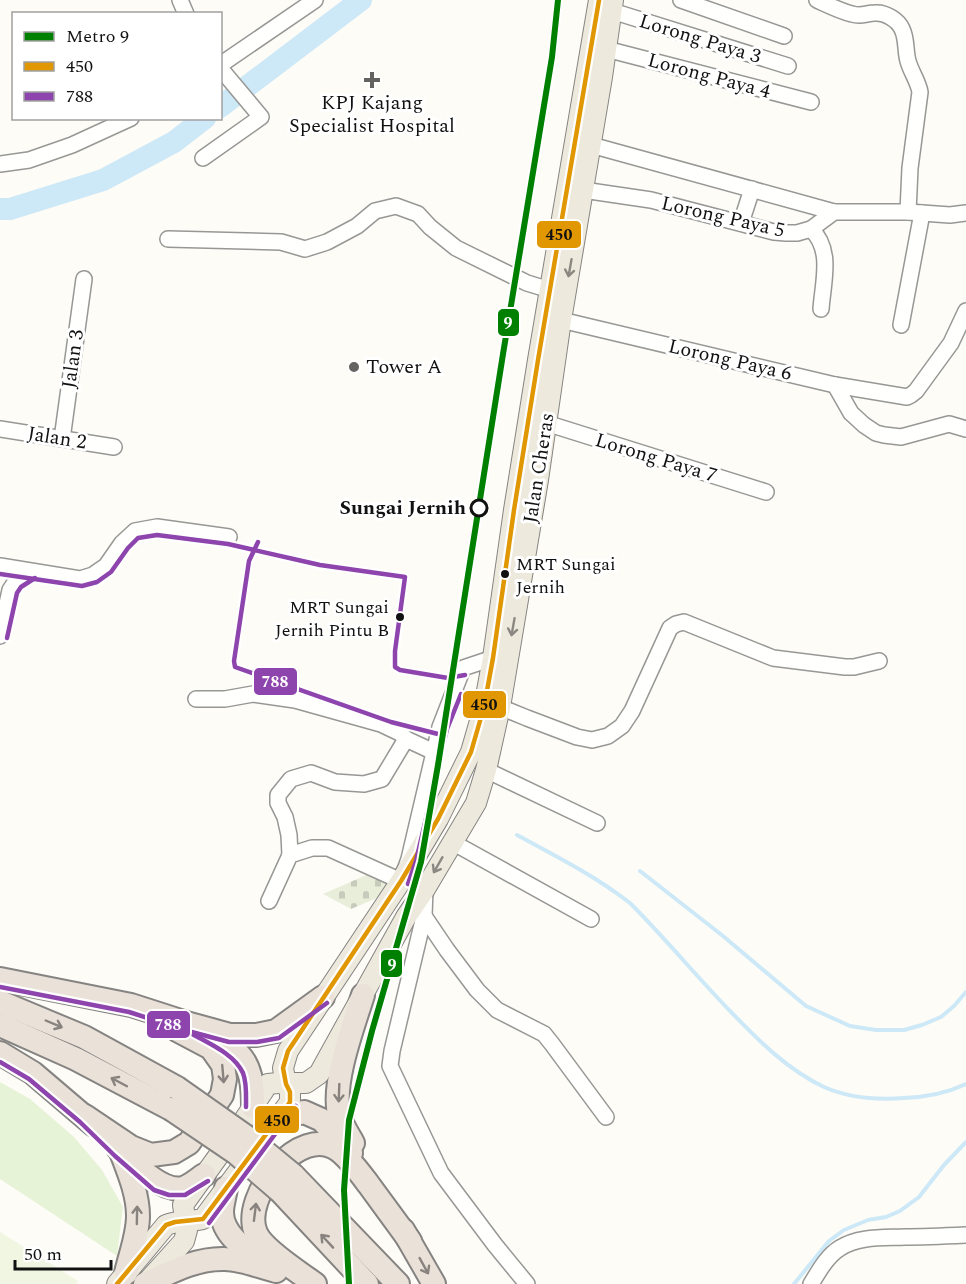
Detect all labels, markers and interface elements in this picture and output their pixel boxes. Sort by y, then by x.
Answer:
street label: Lorong Paya 3 [635,6,765,72]
legend [12,12,222,120]
text: Metro 9 [66,23,129,50]
street label: Lorong Paya 4 [644,45,774,107]
text: 450 [66,53,93,80]
marker: KPJ Kajang Specialist Hospital [363,71,381,89]
text: 788 [66,83,93,110]
place label: KPJ Kajang Specialist Hospital [289,88,455,141]
street label: Lorong Paya 5 [658,188,788,246]
line badge: 450 [536,220,582,249]
text: 450 [546,223,572,247]
one-way arrow [564,258,575,278]
line badge: 9 [497,308,520,337]
text: 9 [504,311,513,335]
street label: Jalan 3 [54,328,92,390]
street label: Lorong Paya 6 [665,331,795,389]
place label: Tower A [366,352,442,382]
marker: Tower A [347,360,361,374]
street label: Jalan Cheras [515,411,563,525]
street label: Jalan 2 [25,419,89,457]
street label: Lorong Paya 7 [591,425,721,491]
place label: Sungai Jernih [340,493,466,523]
marker: Sungai Jernih [470,499,488,517]
place label: MRT Sungai Jernih [516,551,616,601]
marker: MRT Sungai Jernih [499,568,511,580]
place label: MRT Sungai Jernih Pintu B [275,594,389,644]
marker: MRT Sungai Jernih Pintu B [394,611,406,623]
one-way arrow [507,617,518,636]
line badge: 788 [253,667,298,696]
text: 788 [262,670,288,694]
line badge: 450 [462,690,507,719]
text: 450 [471,693,497,717]
one-way arrow [432,857,444,874]
line badge: 9 [380,949,403,978]
text: 9 [388,953,397,977]
line badge: 788 [146,1010,191,1039]
text: 788 [155,1013,181,1037]
one-way arrow [44,1019,63,1030]
one-way arrow [218,1064,229,1084]
one-way arrow [111,1076,129,1087]
one-way arrow [333,1082,345,1102]
line badge: 450 [254,1105,300,1134]
text: 450 [264,1109,290,1133]
one-way arrow [250,1202,261,1222]
one-way arrow [131,1206,143,1226]
scale bar [15,1233,111,1271]
one-way arrow [320,1234,334,1249]
text: 50 m [24,1241,62,1268]
one-way arrow [418,1257,430,1274]

